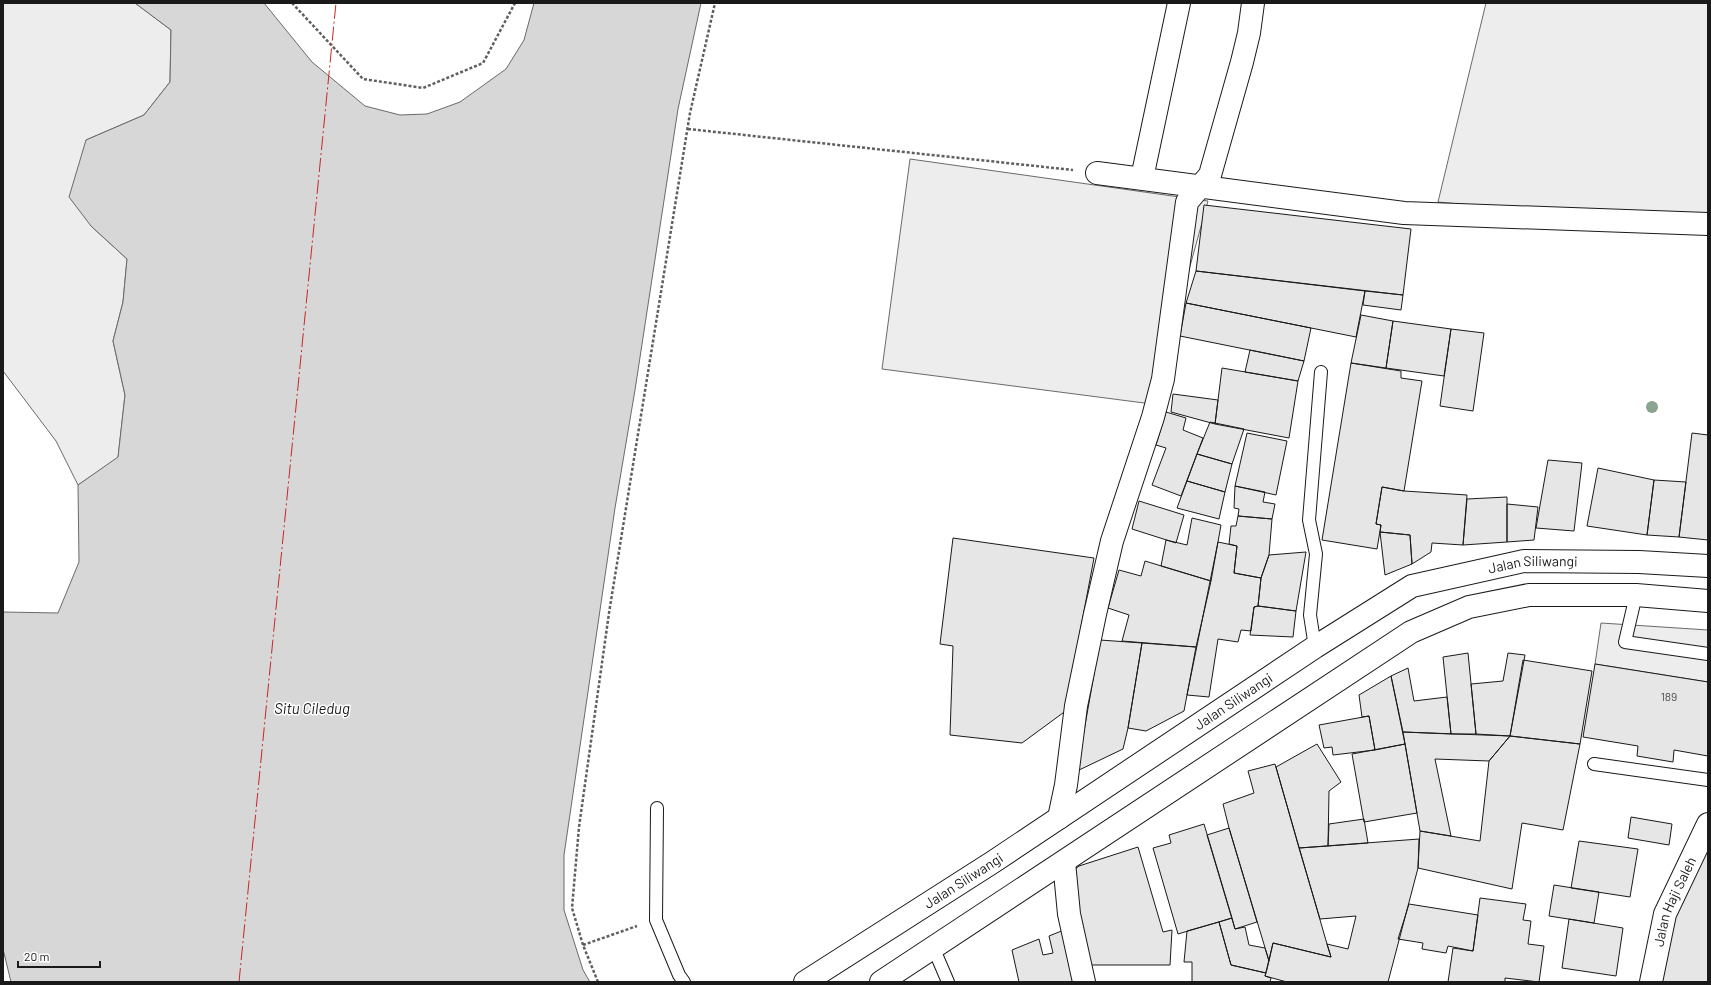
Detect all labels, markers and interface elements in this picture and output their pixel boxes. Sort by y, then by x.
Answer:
street label: Jalan Siliwangi [1486,552,1578,577]
street label: Jalan Siliwangi [1191,669,1275,733]
house number: 189 [1661,689,1677,703]
water label: Situ Ciledug [274,699,350,717]
street label: Jalan Siliwangi [921,849,1006,912]
street label: Jalan Haji Saleh [1649,854,1699,948]
scale bar [18,943,100,969]
text: 20 m [24,949,50,963]

